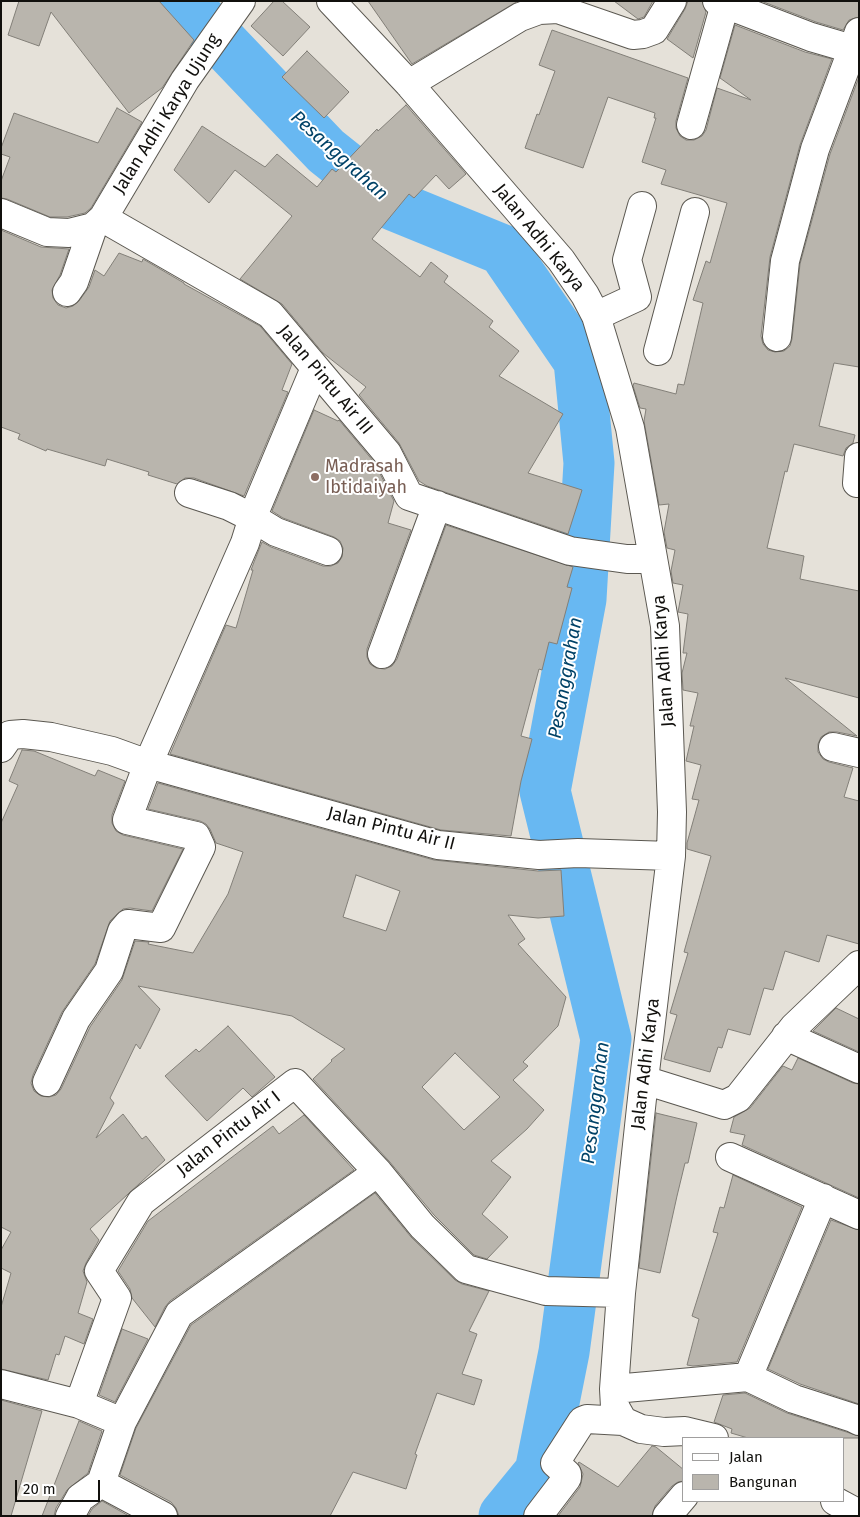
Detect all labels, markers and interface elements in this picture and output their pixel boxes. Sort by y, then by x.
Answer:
street label: Jalan Adhi Karya Ujung [109,30,225,198]
water label: Pesanggrahan [286,106,392,206]
street label: Jalan Adhi Karya [489,180,589,296]
street label: Jalan Pintu Air III [273,321,377,439]
place label: Madrasah Ibtidaiyah [325,456,407,498]
marker: Madrasah Ibtidaiyah [309,471,321,483]
street label: Jalan Adhi Karya [649,594,679,728]
water label: Pesanggrahan [544,615,588,741]
street label: Jalan Pintu Air II [325,803,457,855]
street label: Jalan Adhi Karya [627,997,665,1131]
water label: Pesanggrahan [577,1040,615,1166]
street label: Jalan Pintu Air I [173,1087,285,1181]
legend [682,1437,845,1502]
text: Jalan [729,1448,763,1466]
scale bar [18,1470,102,1502]
text: Bangunan [729,1473,797,1491]
text: 20 m [23,1480,56,1498]

